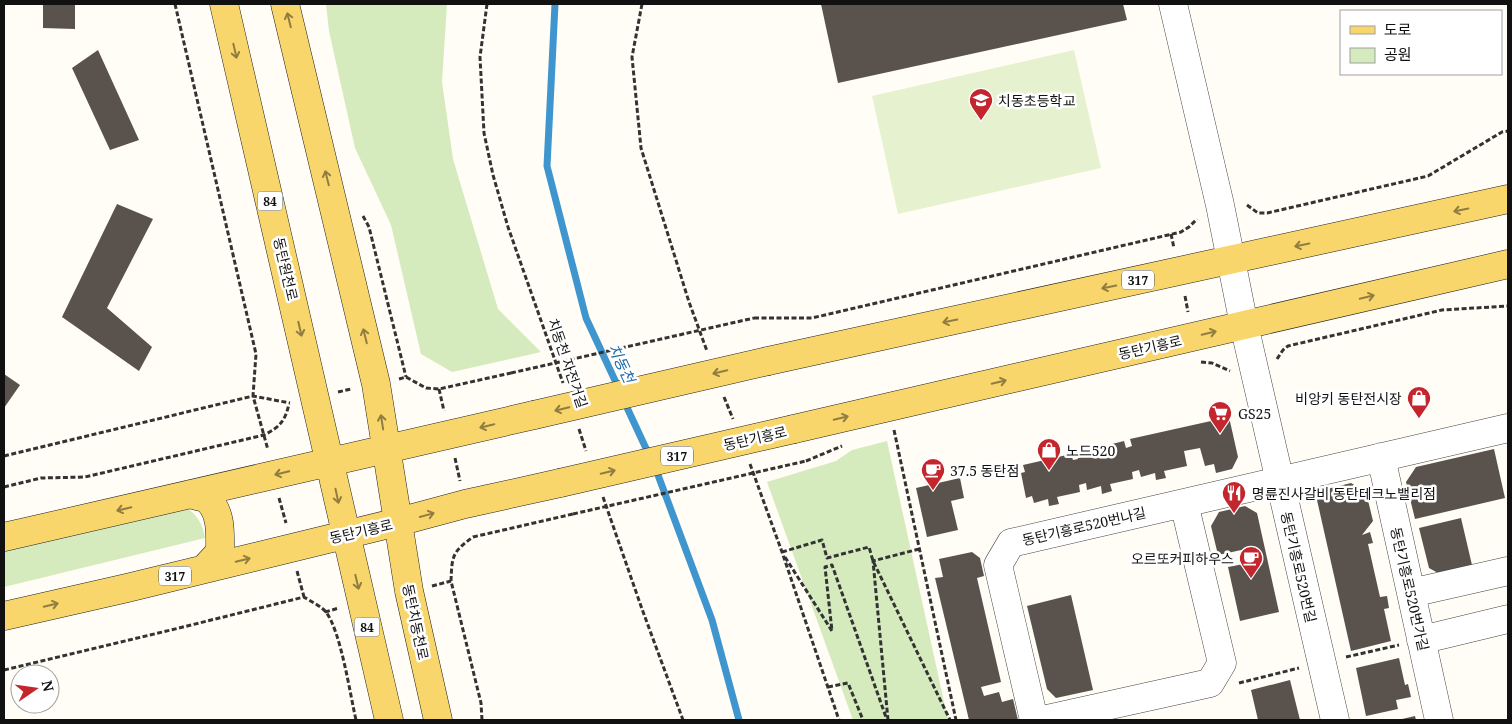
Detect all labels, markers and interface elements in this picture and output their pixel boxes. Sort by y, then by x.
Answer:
legend [1340,10,1502,75]
one-way arrow [284,13,293,29]
text: 도로 [1384,19,1412,39]
one-way arrow [231,43,240,59]
text: 공원 [1384,44,1412,64]
school or university icon: 치동초등학교 [968,87,994,121]
place label: 치동초등학교 [998,91,1075,110]
one-way arrow [322,171,331,187]
road number: 84 [258,192,282,210]
one-way arrow [1453,206,1469,215]
street label: 동탄원천로 [269,235,303,303]
one-way arrow [1294,240,1310,250]
road number: 317 [1122,270,1154,290]
one-way arrow [1101,283,1117,292]
one-way arrow [1359,291,1375,301]
street label: 치동천 자전거길 [544,316,592,410]
one-way arrow [943,317,959,326]
one-way arrow [296,320,305,336]
one-way arrow [1200,328,1216,337]
one-way arrow [360,329,369,345]
street label: 동탄기흥로 [1116,330,1184,364]
water label: 치동천 [604,340,641,388]
one-way arrow [713,368,729,377]
one-way arrow [991,377,1007,386]
shop icon: 비앙키 동탄전시장 [1406,385,1432,419]
place label: 비앙키 동탄전시장 [1295,389,1402,408]
supermarket icon: GS25 [1207,400,1233,434]
place label: GS25 [1238,404,1271,423]
one-way arrow [554,405,570,414]
one-way arrow [833,413,849,422]
one-way arrow [377,415,387,431]
street label: 동탄기흥로 [721,421,789,455]
one-way arrow [479,422,495,431]
shop icon: 노드520 [1036,437,1062,471]
place label: 노드520 [1066,441,1115,460]
road number: 317 [661,446,693,466]
cafe icon: 37.5 동탄점 [920,457,946,491]
place label: 37.5 동탄점 [950,461,1019,480]
one-way arrow [599,467,615,476]
one-way arrow [275,468,291,478]
restaurant icon: 명륜진사갈비 동탄테크노밸리점 [1221,480,1247,514]
place label: 명륜진사갈비 동탄테크노밸리점 [1252,484,1436,503]
one-way arrow [333,488,342,504]
street label: 동탄기흥로520번나길 [1020,503,1148,549]
one-way arrow [116,505,132,514]
one-way arrow [419,509,435,519]
street label: 동탄기흥로520번길 [1277,509,1321,625]
street label: 동탄기흥로 [327,514,395,548]
street label: 동탄기흥로520번가길 [1387,525,1433,653]
cafe icon: 오르또커피하우스 [1238,545,1264,579]
place label: 오르또커피하우스 [1131,549,1234,568]
one-way arrow [235,555,251,564]
road number: 317 [159,566,191,586]
one-way arrow [353,574,362,590]
street label: 동탄치동천로 [399,582,433,662]
one-way arrow [43,600,59,609]
road number: 84 [354,618,380,636]
north arrow [10,664,60,714]
text: N [38,678,59,693]

